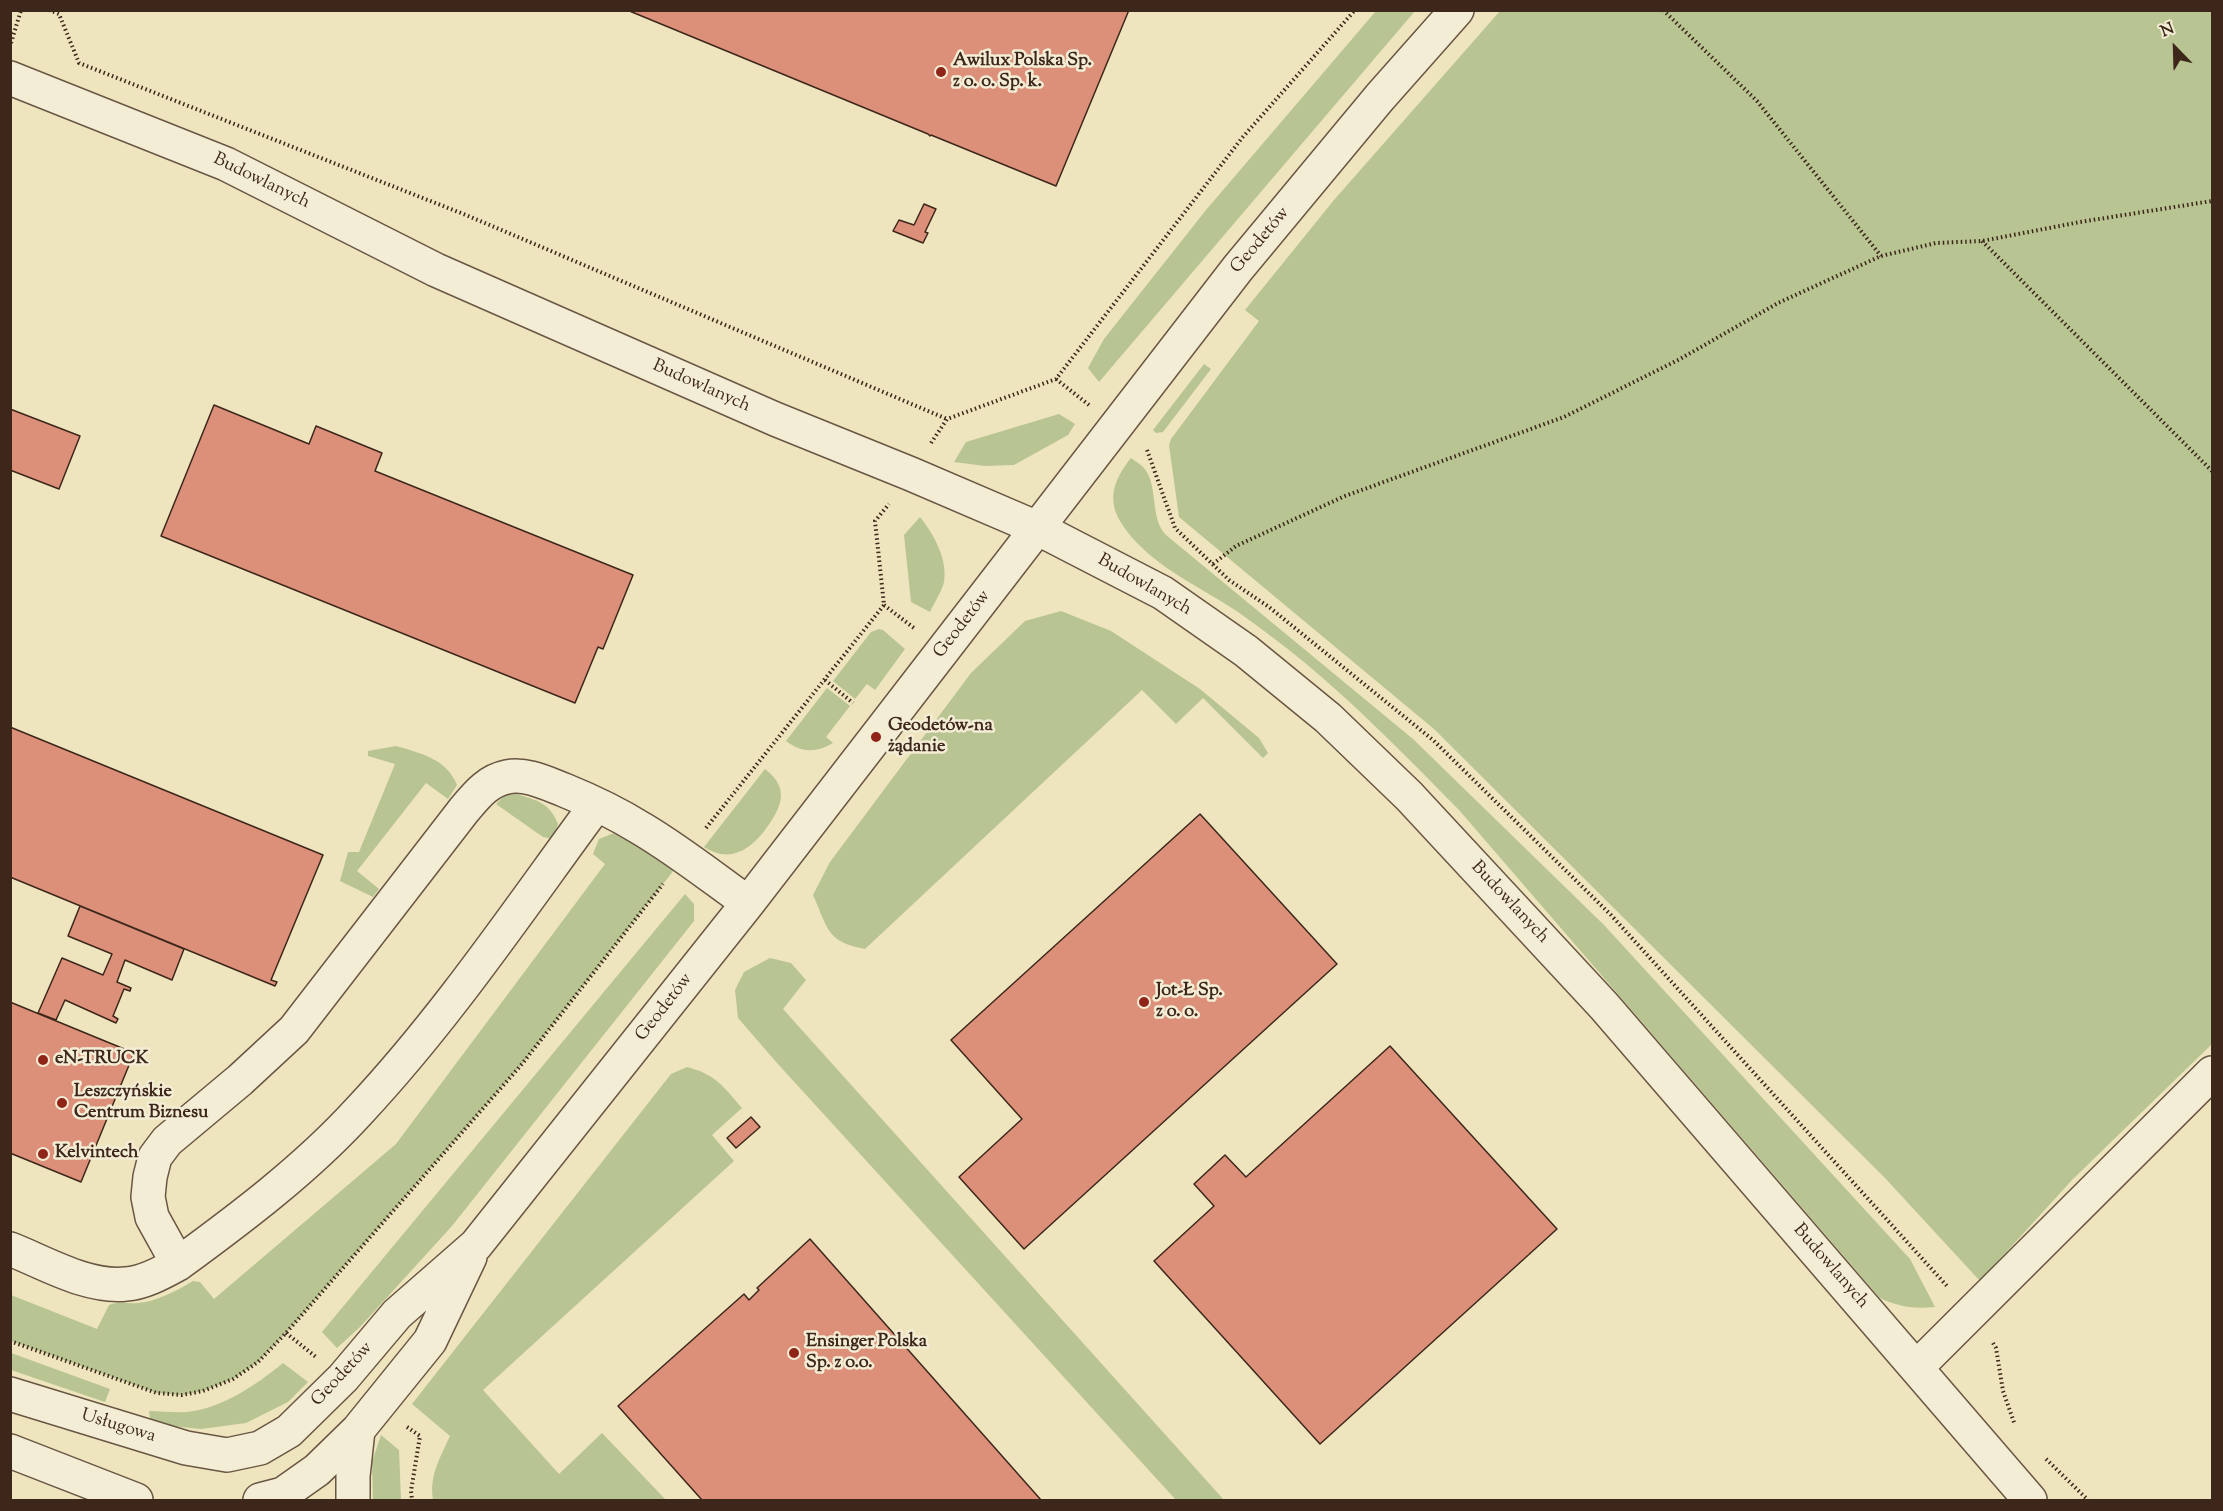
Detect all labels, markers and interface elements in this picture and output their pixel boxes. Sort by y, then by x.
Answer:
north arrow [2145,18,2205,78]
text: N [2157,18,2178,44]
place label: Awilux Polska Sp. z o. o. Sp. k. [953,51,1092,94]
marker: Awilux Polska Sp. z o. o. Sp. k. [934,65,948,79]
street label: Budowlanych [209,149,313,215]
street label: Geodetów [1227,203,1295,279]
street label: Budowlanych [649,356,753,418]
street label: Budowlanych [1093,550,1195,622]
street label: Geodetów [930,587,996,663]
place label: Geodetów-na żądanie [888,716,993,758]
marker: Geodetów-na żądanie [869,730,883,744]
street label: Budowlanych [1465,857,1553,949]
street label: Geodetów [632,970,698,1046]
place label: Jot-Ł Sp. z o. o. [1156,981,1223,1024]
marker: Jot-Ł Sp. z o. o. [1137,995,1151,1009]
place label: eN-TRUCK [55,1049,149,1071]
marker: eN-TRUCK [36,1053,50,1067]
place label: Leszczyńskie Centrum Biznesu [74,1082,208,1124]
marker: Leszczyńskie Centrum Biznesu [55,1096,69,1110]
place label: Kelvintech [55,1143,139,1165]
marker: Kelvintech [36,1147,50,1161]
street label: Budowlanych [1787,1220,1873,1314]
place label: Ensinger Polska Sp. z o.o. [806,1332,927,1374]
street label: Geodetów [308,1338,378,1412]
marker: Ensinger Polska Sp. z o.o. [787,1346,801,1360]
street label: Usługowa [78,1405,158,1449]

